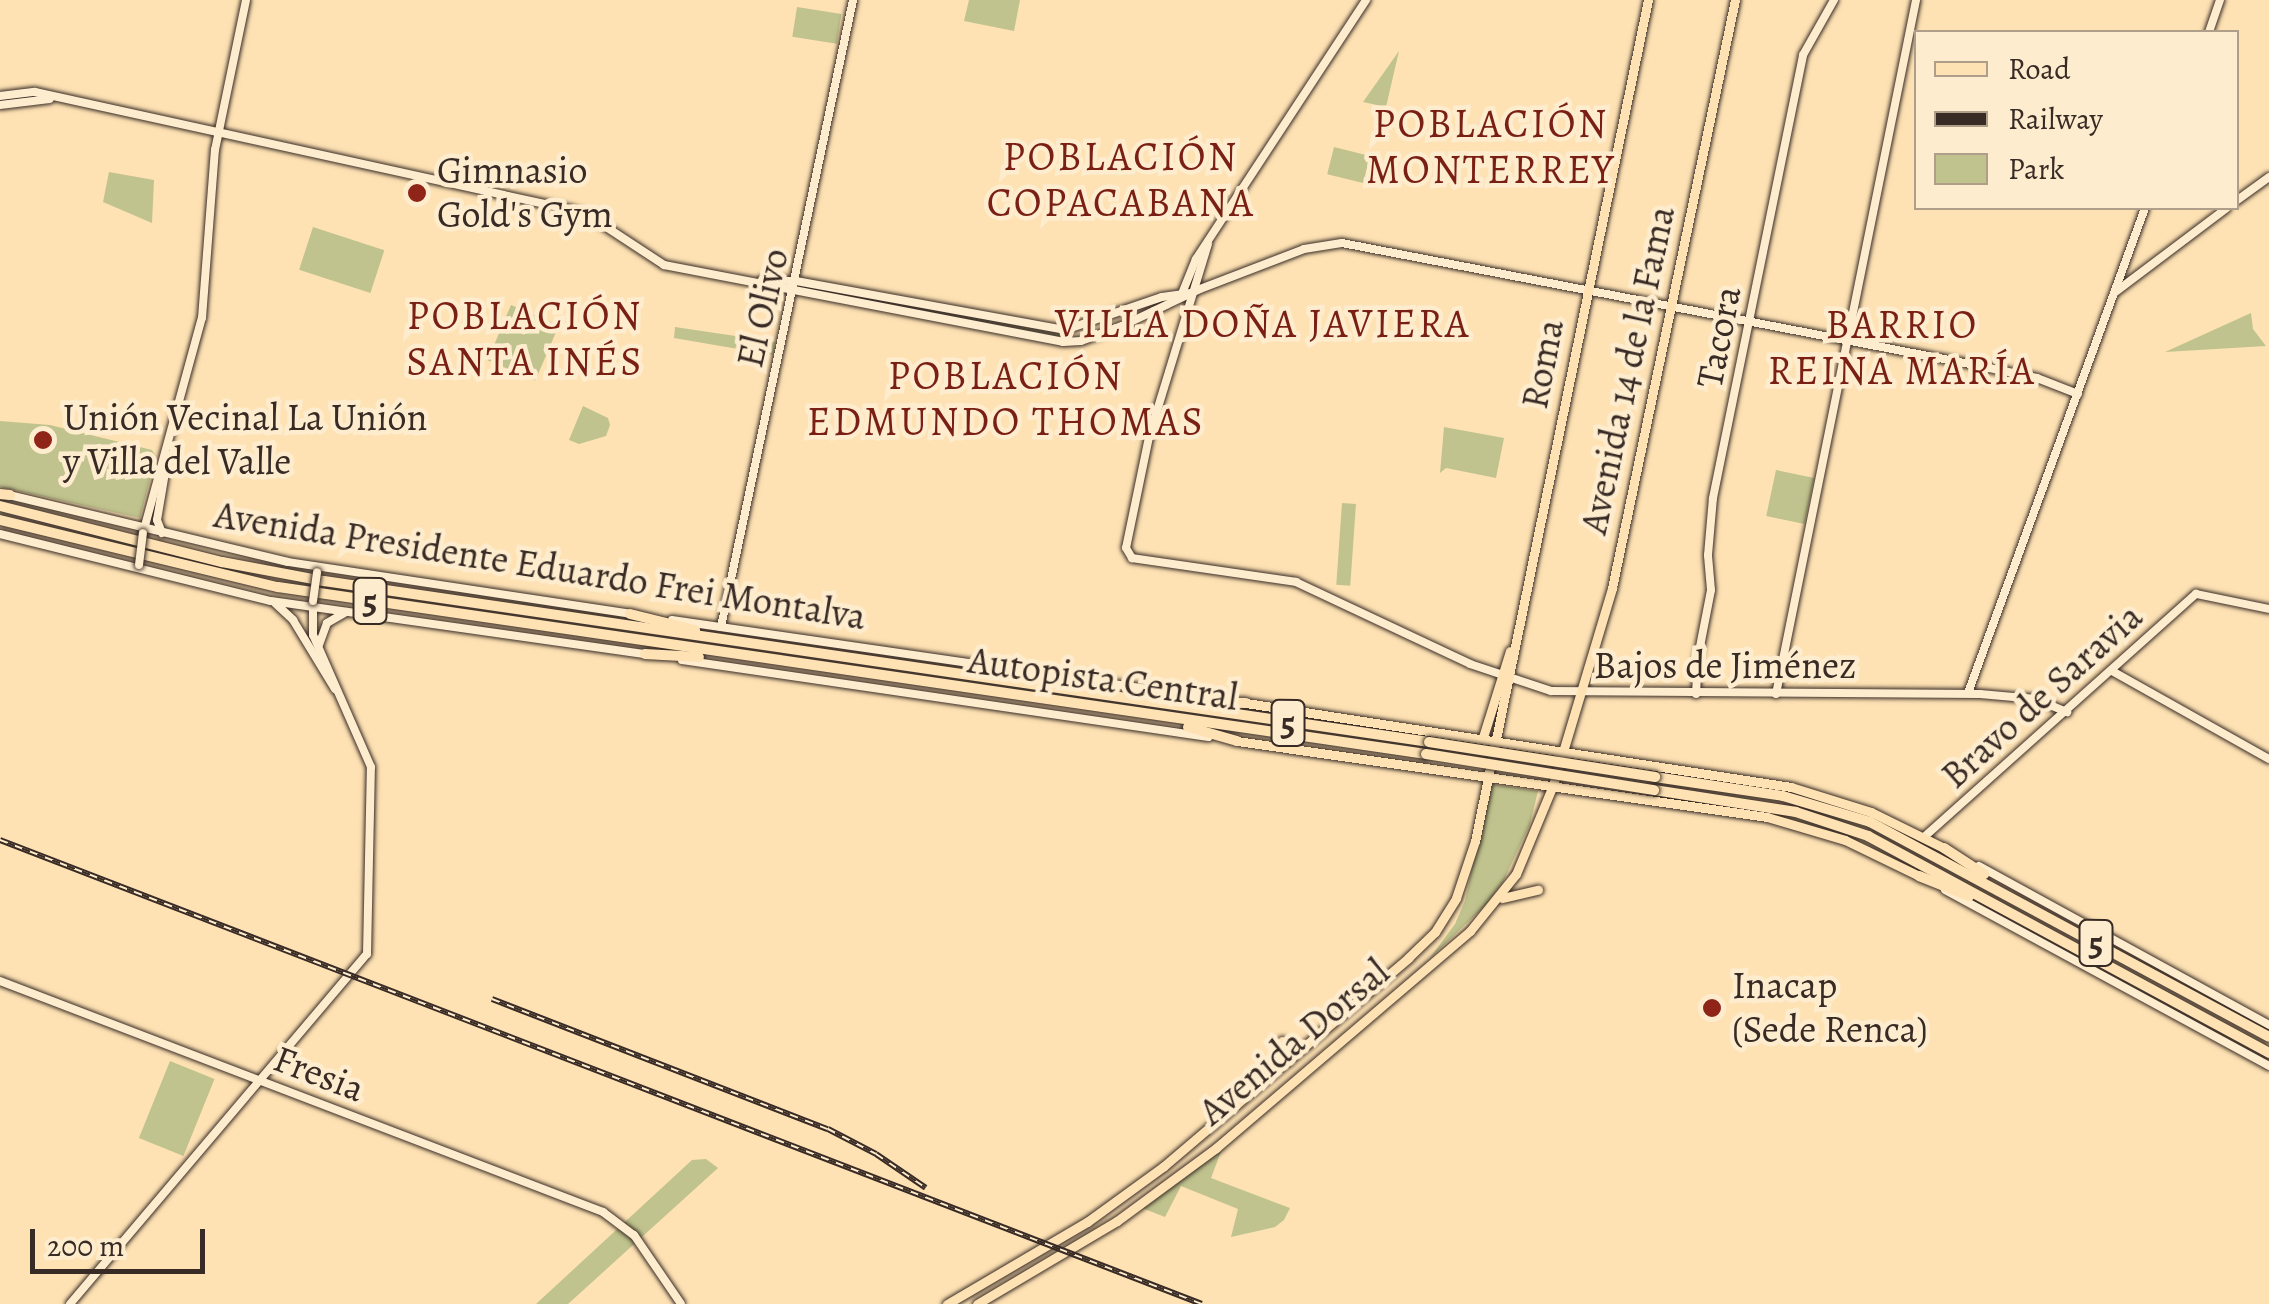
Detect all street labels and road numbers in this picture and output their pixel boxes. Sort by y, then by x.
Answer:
street label: Avenida 14 de la Fama [1571,202,1685,538]
street label: El Olivo [727,244,799,372]
street label: Tacora [1687,282,1751,392]
street label: Roma [1512,315,1574,413]
street label: Avenida Presidente Eduardo Frei Montalva [211,492,869,640]
road number: 5 [352,571,388,631]
street label: Bravo de Saravia [1932,594,2152,798]
street label: Autopista Central [965,638,1241,720]
street label: Bajos de Jiménez [1594,643,1856,689]
road number: 5 [1270,693,1306,753]
road number: 5 [2078,913,2114,973]
street label: Avenida Dorsal [1190,949,1398,1135]
street label: Fresia [267,1036,371,1112]

